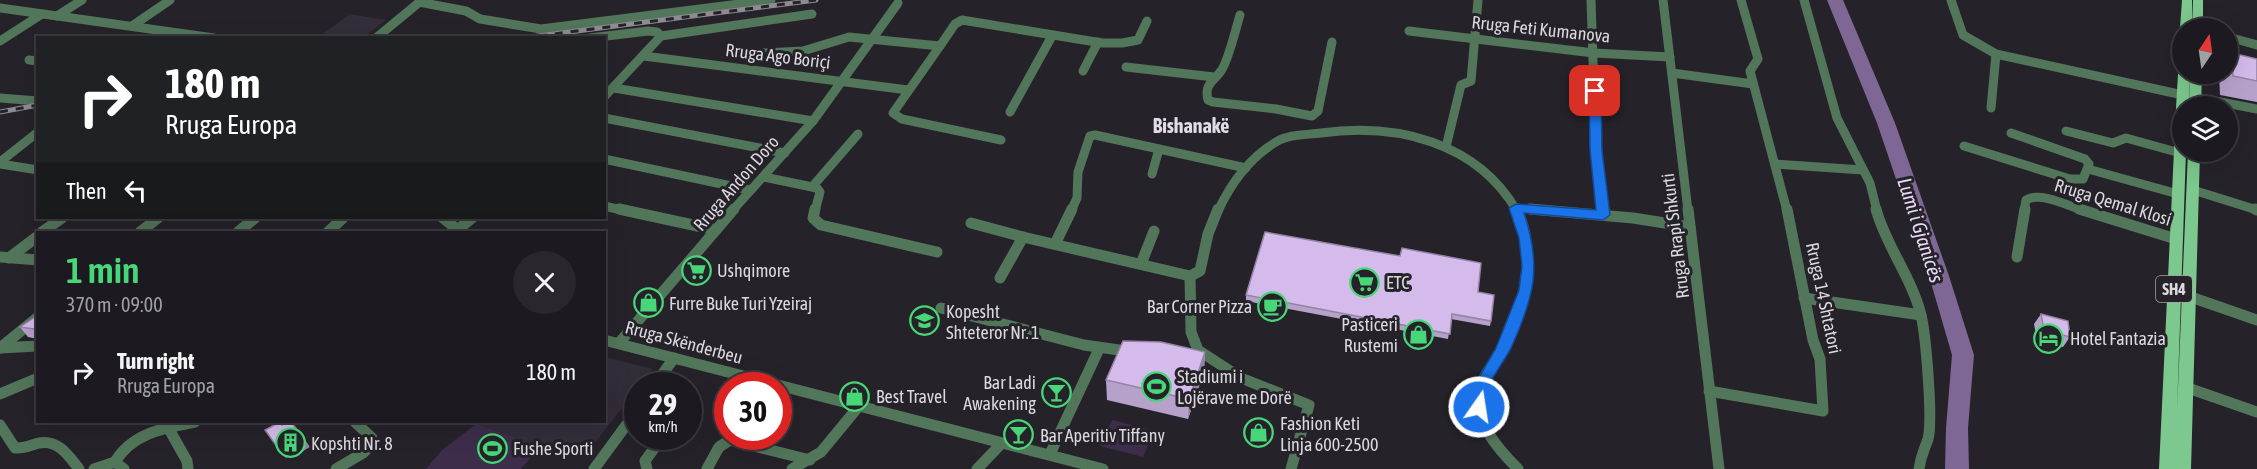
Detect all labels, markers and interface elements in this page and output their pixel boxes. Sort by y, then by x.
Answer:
street label: Rruga Feti Kumanova [1471,11,1611,47]
north arrow [2172,18,2238,84]
map controls [2172,18,2238,162]
street label: Rruga Ago Boriçi [724,39,832,73]
text: 180 m [165,59,260,107]
icon: right [66,60,144,138]
pin [1569,65,1620,116]
icon: arrive [1578,74,1611,107]
button: layers [2172,96,2238,162]
text: Rruga Europa [165,109,297,140]
district label: Bishanakë [1153,114,1229,137]
street label: Rruga Andon Doro [689,131,783,235]
street label: Rruga Rrapi Shkurti [1657,172,1693,300]
icon: left [119,174,152,207]
street label: Rruga Qemal Klosi [2052,174,2174,230]
water label: Lumi i Gjanicës [1893,175,1949,285]
text: Then [66,178,107,204]
street label: Rruga 14 Shtatori [1802,240,1846,356]
text: 1 min [66,249,140,291]
button: close [513,251,576,314]
supermarket icon: Ushqimore [680,254,712,286]
place label: Ushqimore [717,260,790,281]
supermarket icon: ETC [1349,266,1381,298]
place label: ETC [1386,272,1409,293]
road number: SH4 [2156,276,2192,302]
shop icon: Furre Buke Turi Yzeiraj [632,287,664,319]
cafe icon: Bar Corner Pizza [1257,290,1289,322]
text: 370 m · 09:00 [66,293,163,316]
place label: Furre Buke Turi Yzeiraj [669,293,812,314]
place label: Bar Corner Pizza [1147,296,1252,317]
place label: Kopesht Shteteror Nr. 1 [946,301,1040,343]
school or university icon: Kopesht Shteteror Nr. 1 [909,305,941,337]
place label: Pasticeri Rustemi [1341,314,1398,356]
street label: Rruga Skënderbeu [623,316,745,368]
shop icon: Pasticeri Rustemi [1403,318,1435,350]
hotel icon: Hotel Fantazia [2033,322,2065,354]
place label: Hotel Fantazia [2070,328,2166,349]
text: Turn right [117,348,194,374]
icon: right [66,356,99,389]
text: 180 m [526,359,576,385]
place label: Stadiumi i Lojërave me Dorë [1177,366,1292,408]
sports icon: Stadiumi i Lojërave me Dorë [1140,370,1172,402]
speed limit sign: 30 [714,372,792,450]
place label: Bar Ladi Awakening [963,372,1036,414]
text: Rruga Europa [117,374,215,397]
position arrow [1447,375,1511,439]
bar icon: Bar Ladi Awakening [1041,376,1073,408]
shop icon: Best Travel [839,380,871,412]
place label: Best Travel [876,386,947,407]
text: 29 [649,387,677,421]
place label: Fashion Keti Linja 600-2500 [1280,413,1379,455]
shop icon: Fashion Keti Linja 600-2500 [1243,417,1275,449]
text: km/h [648,418,678,435]
bar icon: Bar Aperitiv Tiffany [1003,419,1035,451]
place label: Bar Aperitiv Tiffany [1040,425,1165,446]
building icon: Kopshti Nr. 8 [274,427,306,459]
sports icon: Fushe Sporti [476,432,508,464]
place label: Kopshti Nr. 8 [311,433,393,454]
place label: Fushe Sporti [513,438,594,459]

